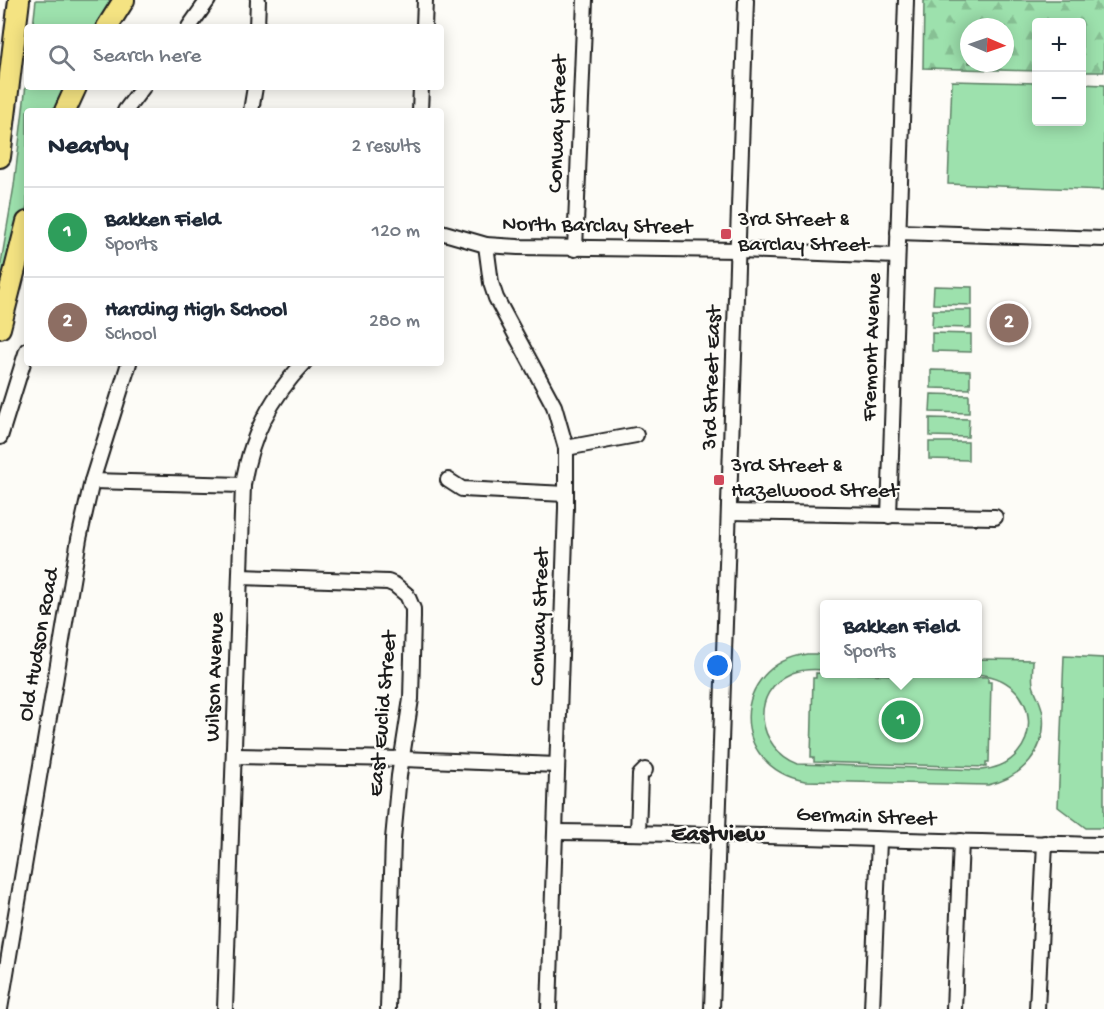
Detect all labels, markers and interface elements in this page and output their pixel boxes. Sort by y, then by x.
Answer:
north arrow [960,18,1014,72]
map controls [1032,18,1086,126]
button: + [1032,18,1086,72]
search box [24,24,444,90]
icon: search [45,41,78,74]
text: Search here [93,44,201,70]
street label: Conway Street [544,53,574,193]
button: − [1032,72,1086,126]
text: Nearby [48,132,129,163]
text: 2 results [351,136,420,159]
text: Bakken Field [105,208,220,234]
place label: 3rd Street & Barclay Street [737,208,871,259]
street label: North Barclay Street [502,212,694,242]
text: 1 [63,221,72,244]
text: 120 m [372,221,420,244]
marker: 3rd Street & Barclay Street [719,227,733,241]
text: Sports [105,234,157,257]
street label: Fremont Avenue [857,272,889,423]
text: Harding High School [105,298,287,324]
pin: 2 [990,300,1028,346]
street label: 3rd Street East [697,303,729,452]
text: 2 [63,311,72,334]
text: 280 m [369,311,420,334]
text: School [105,324,157,347]
place label: 3rd Street & Hazelwood Street [730,454,900,505]
marker: 3rd Street & Hazelwood Street [712,473,726,487]
street label: Conway Street [526,546,556,686]
street label: Old Hudson Road [14,564,67,724]
popup [820,600,982,678]
street label: Wilson Avenue [201,611,231,742]
text: Bakken Field [843,615,959,641]
street label: East Euclid Street [364,628,404,798]
text: Sports [843,641,895,664]
your location [703,651,732,680]
pin: 1 [882,698,920,742]
street label: Germain Street [796,803,938,834]
district label: Eastview [671,821,765,850]

